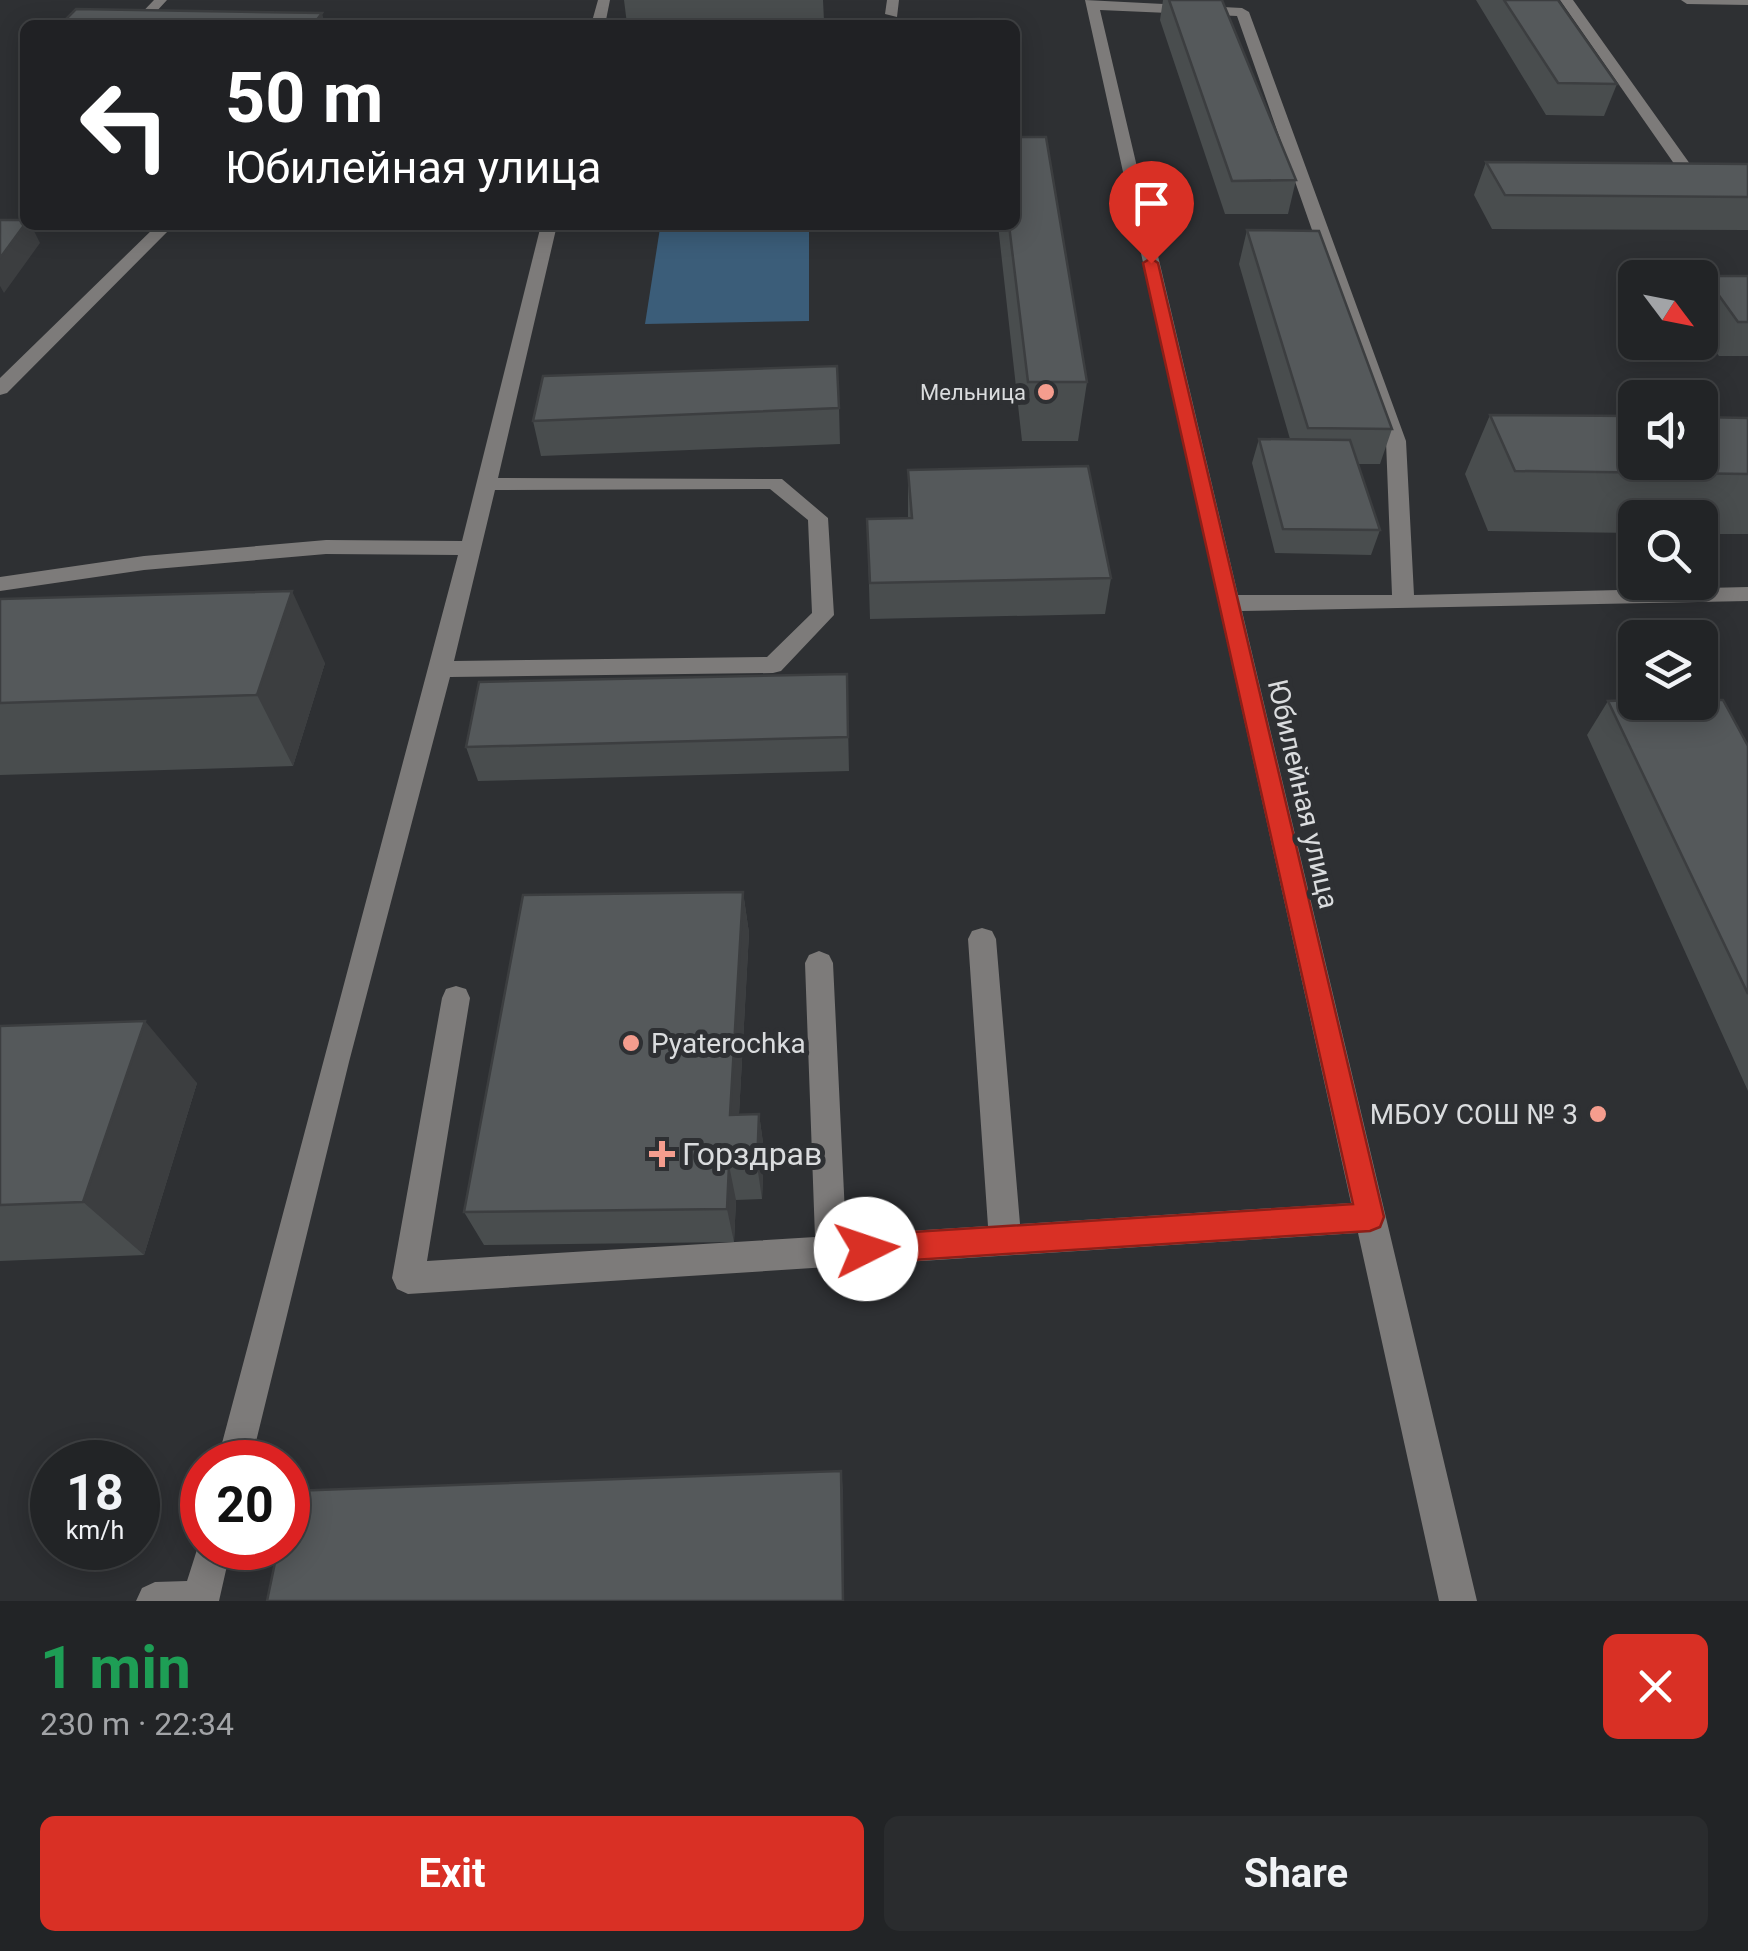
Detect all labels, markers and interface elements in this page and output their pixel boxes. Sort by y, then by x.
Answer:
text: 50 m [225,57,383,139]
icon: left [60,60,190,190]
text: Юбилейная улица [225,141,601,194]
pin [1109,161,1194,264]
icon: arrive [1124,176,1179,231]
north arrow [1618,260,1718,360]
map controls [1618,260,1718,720]
place label: Мельница [920,380,1026,405]
button: sound [1618,380,1718,480]
marker: Мельница [1035,381,1057,403]
button: search [1618,500,1718,600]
button: layers [1618,620,1718,720]
street label: Юбилейная улица [1261,676,1345,912]
place label: Pyaterochka [651,1027,806,1060]
marker: Pyaterochka [620,1032,642,1054]
place label: МБОУ СОШ № 3 [1370,1098,1578,1131]
marker: МБОУ СОШ № 3 [1587,1103,1609,1125]
place label: Горздрав [682,1135,822,1173]
marker: Горздрав [651,1143,673,1165]
position arrow [814,1197,918,1301]
speed limit sign: 20 [180,1440,310,1570]
text: 18 [66,1464,124,1522]
text: km/h [66,1516,124,1545]
text: 1 min [40,1632,191,1703]
button: close [1603,1634,1708,1739]
text: 230 m · 22:34 [40,1705,234,1743]
button: Exit [40,1816,864,1931]
button: Share [884,1816,1708,1931]

